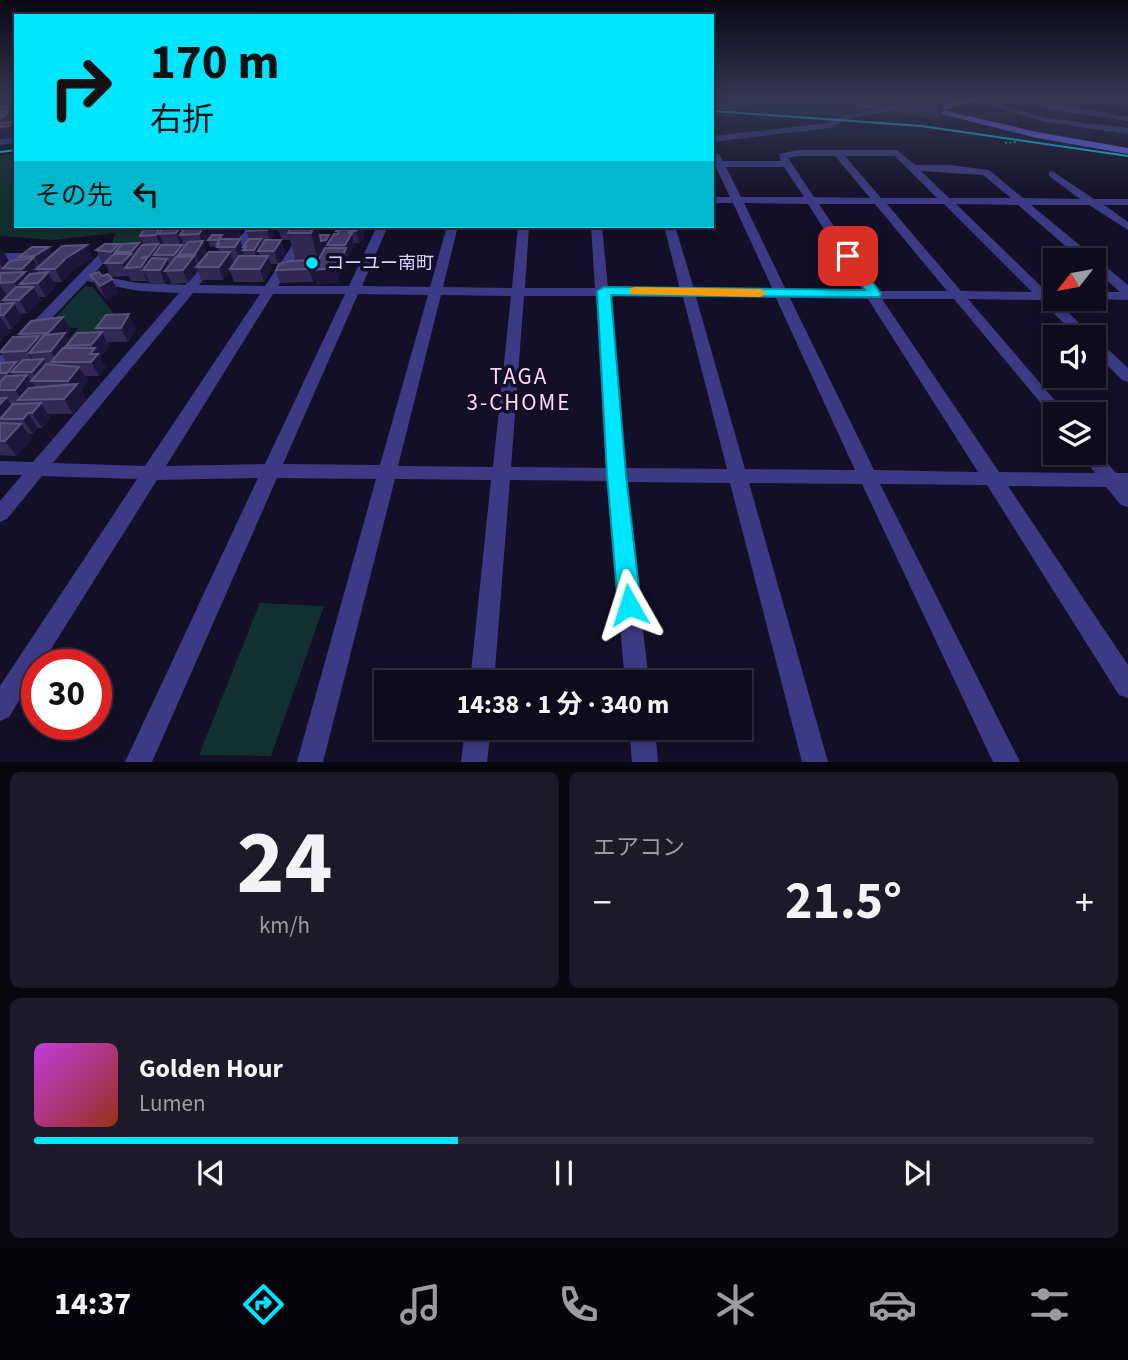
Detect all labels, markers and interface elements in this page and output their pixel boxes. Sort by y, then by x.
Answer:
text: 170 m [150,28,279,98]
icon: right [35,42,126,133]
text: 右折 [150,97,214,143]
icon: left [127,175,165,213]
text: その先 [35,177,113,214]
pin [818,226,878,286]
icon: arrive [829,237,867,275]
north arrow [1043,248,1106,312]
map controls [1043,248,1106,465]
place label: コーユー南町 [326,251,434,276]
marker: コーユー南町 [304,255,320,271]
button: sound [1043,325,1106,388]
district label: TAGA 3-CHOME [467,360,571,419]
button: layers [1043,402,1106,465]
position arrow [592,568,666,642]
speed limit sign: 30 [21,649,112,740]
text: 14:38 · 1 分 · 340 m [457,686,669,723]
text: 24 [236,799,333,928]
text: エアコン [593,831,685,864]
text: 21.5° [785,865,902,939]
text: − [593,876,612,930]
text: + [1075,876,1094,930]
text: km/h [259,909,310,942]
text: Golden Hour [139,1050,283,1087]
text: Lumen [139,1087,206,1120]
icon: previous [192,1154,230,1192]
icon: pause [545,1154,583,1192]
icon: next [898,1154,936,1192]
icon: directions [239,1280,288,1329]
icon: music [396,1280,445,1329]
icon: phone [554,1280,603,1329]
icon: climate [711,1280,760,1329]
icon: car [868,1280,917,1329]
icon: filters [1025,1280,1074,1329]
text: 14:37 [54,1281,131,1327]

